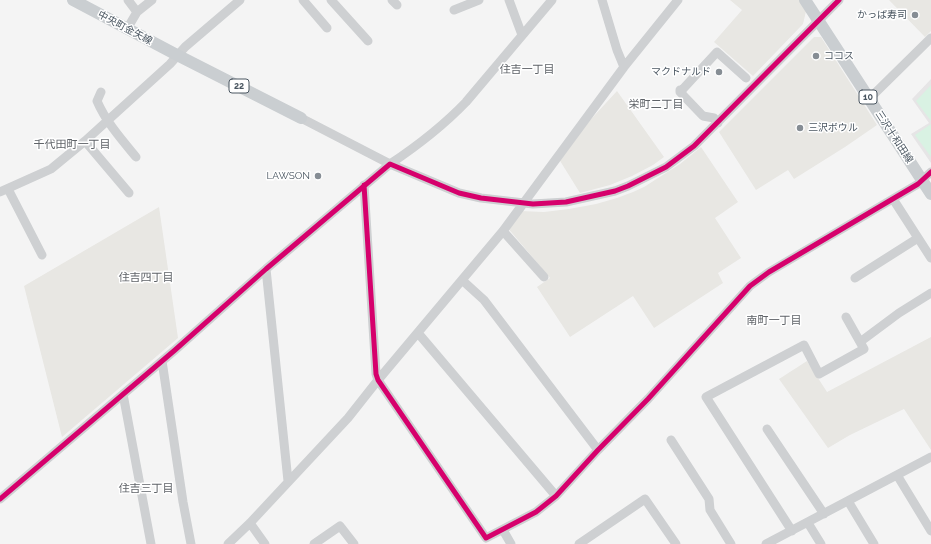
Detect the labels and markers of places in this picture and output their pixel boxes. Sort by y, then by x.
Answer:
place label: かっぱ寿司 [857,9,907,21]
marker: かっぱ寿司 [910,10,920,20]
place label: ココス [824,50,854,62]
marker: ココス [811,51,821,61]
place label: マクドナルド [651,66,711,78]
marker: マクドナルド [714,67,724,77]
place label: 三沢ボウル [808,122,858,134]
marker: 三沢ボウル [795,123,805,133]
place label: LAWSON [266,170,310,182]
marker: LAWSON [313,171,323,181]

